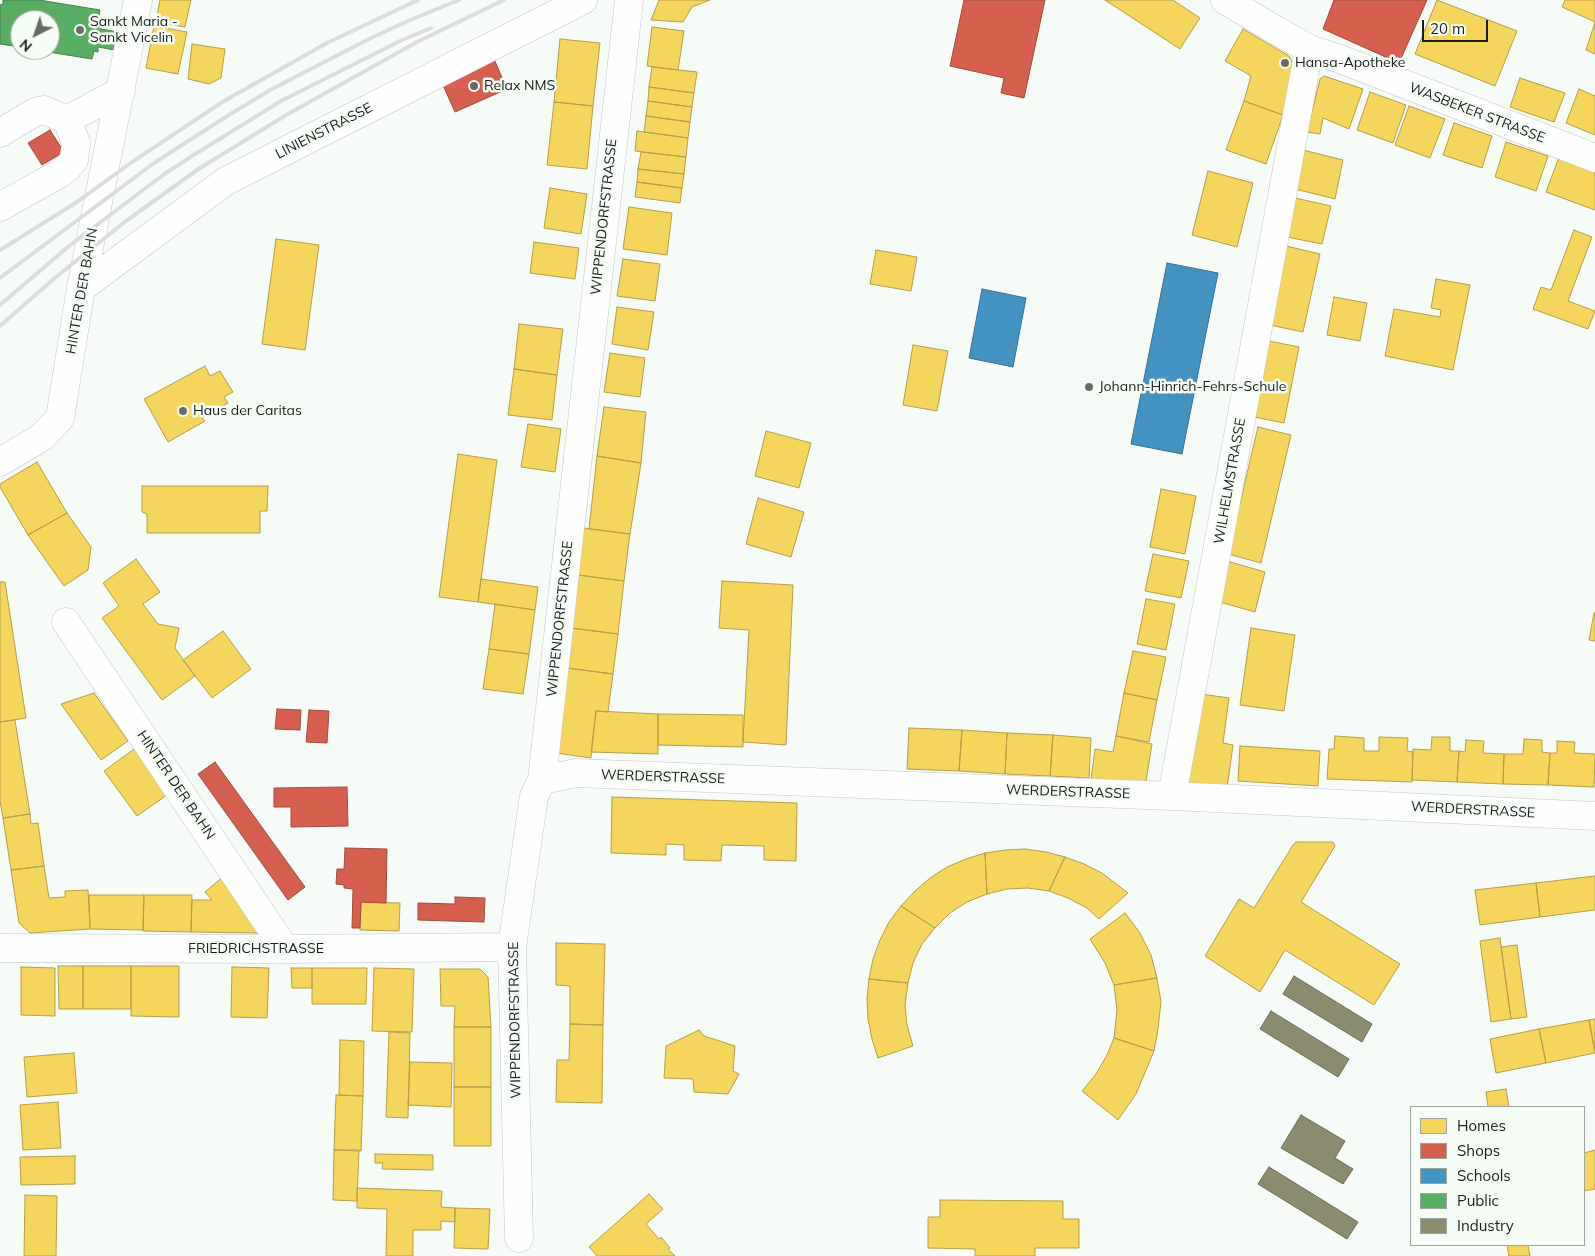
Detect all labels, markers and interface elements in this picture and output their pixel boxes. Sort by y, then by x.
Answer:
north arrow [10,10,60,60]
scale bar [1425,10,1491,42]
place label: Sankt Maria - Sankt Vicelin [90,14,178,46]
text: 20 m [1430,19,1465,38]
marker: Sankt Maria - Sankt Vicelin [74,24,86,36]
text: N [16,35,36,56]
place label: Hansa-Apotheke [1295,55,1405,71]
marker: Hansa-Apotheke [1279,57,1291,69]
place label: Relax NMS [484,78,555,94]
street label: WASBEKER STRASSE [1407,79,1547,147]
marker: Relax NMS [468,80,480,92]
street label: LINIENSTRASSE [273,99,375,163]
street label: WIPPENDORFSTRASSE [587,138,621,296]
street label: HINTER DER BAHN [63,227,101,355]
place label: Johann-Hinrich-Fehrs-Schule [1099,379,1286,395]
marker: Johann-Hinrich-Fehrs-Schule [1083,381,1095,393]
place label: Haus der Caritas [193,403,302,419]
marker: Haus der Caritas [177,405,189,417]
street label: WILHELMSTRASSE [1211,417,1249,545]
street label: WIPPENDORFSTRASSE [543,540,577,698]
street label: HINTER DER BAHN [133,727,219,843]
street label: WERDERSTRASSE [601,766,725,788]
street label: WERDERSTRASSE [1006,781,1130,803]
street label: WERDERSTRASSE [1411,798,1535,822]
street label: FRIEDRICHSTRASSE [188,941,324,957]
street label: WIPPENDORFSTRASSE [505,941,525,1099]
legend [1410,1106,1585,1246]
text: Homes [1457,1116,1506,1135]
text: Shops [1457,1141,1500,1160]
text: Schools [1457,1166,1511,1185]
text: Public [1457,1191,1499,1210]
text: Industry [1457,1216,1514,1235]

